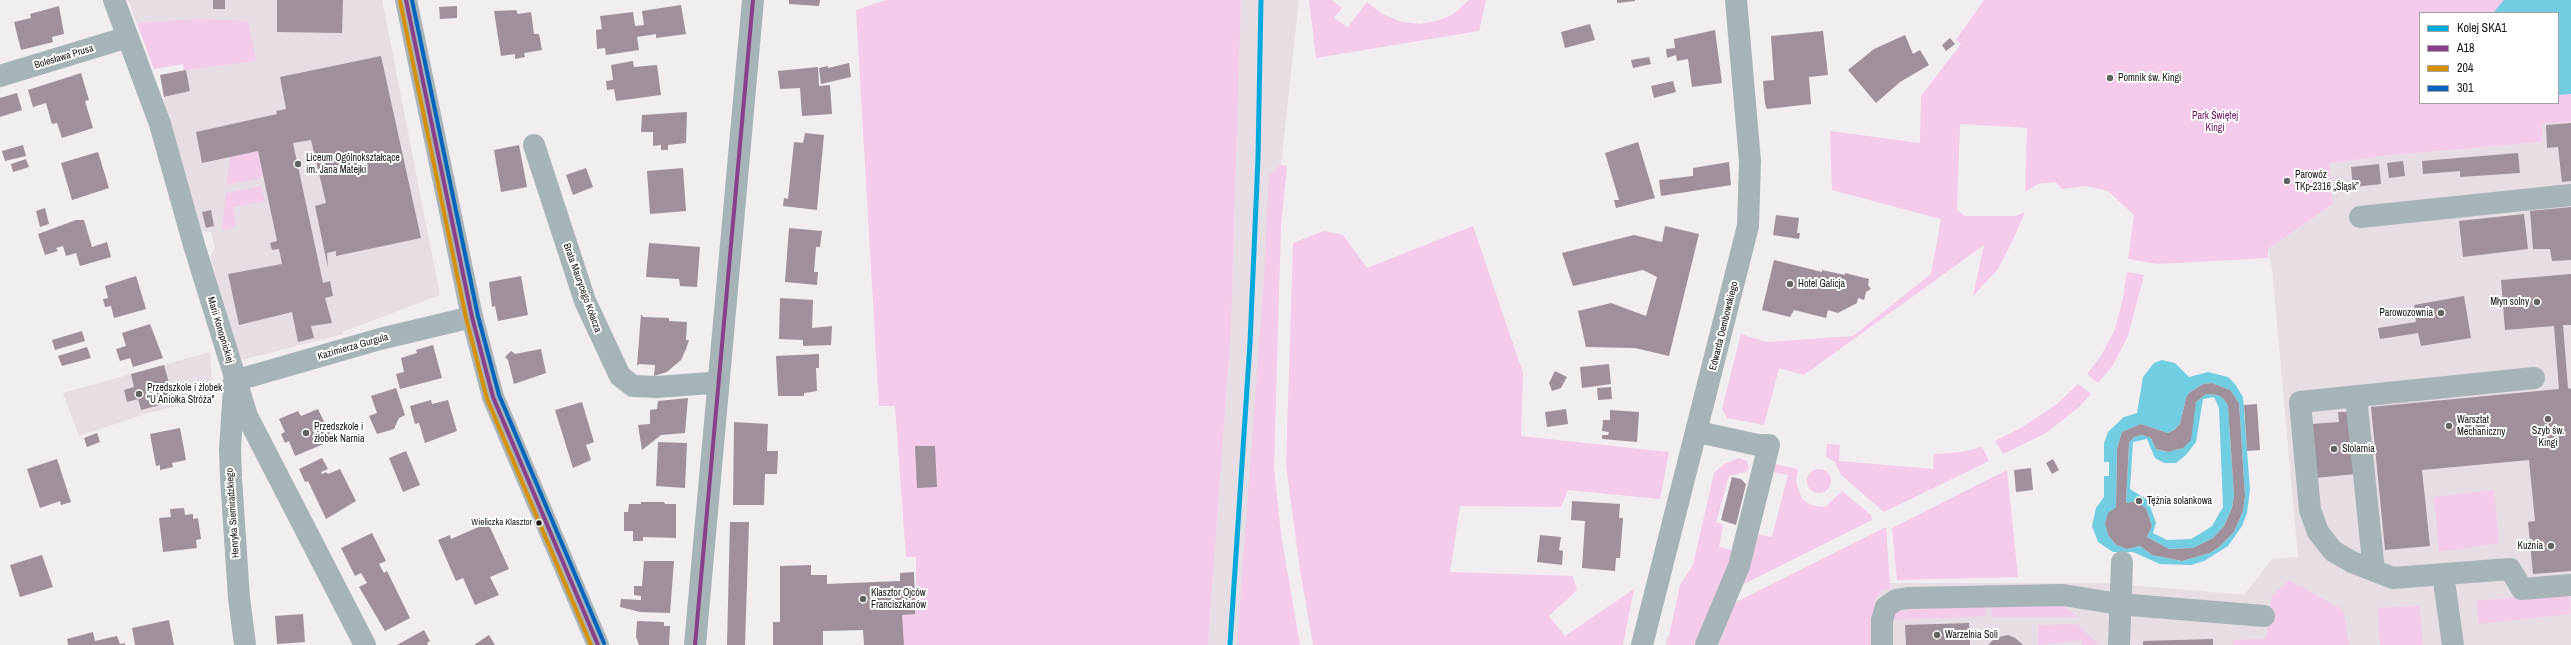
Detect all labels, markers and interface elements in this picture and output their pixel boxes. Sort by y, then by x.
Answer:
legend [2419,12,2559,104]
text: Kolej SKA1 [2457,20,2507,36]
text: A18 [2457,40,2475,56]
street label: Bolesława Prusa [33,42,95,72]
text: 204 [2457,60,2473,76]
place label: Pomnik św. Kingi [2118,72,2181,84]
marker: Pomnik św. Kingi [2105,73,2115,83]
text: 301 [2457,80,2473,96]
park label: Park Świętej Kingi [2192,110,2238,134]
place label: Liceum Ogólnokształcące im. Jana Matejki [306,152,400,176]
marker: Liceum Ogólnokształcące im. Jana Matejki [293,159,303,169]
place label: Parowóz TKp-2316 „Śląsk” [2295,169,2359,192]
marker: Parowóz TKp-2316 „Śląsk” [2282,176,2292,186]
street label: Brata Maurycego Kołacza [560,242,604,334]
place label: Hotel Galicja [1798,278,1845,290]
marker: Hotel Galicja [1785,279,1795,289]
street label: Edwarda Dembowskiego [1707,280,1741,372]
street label: Marii Konopnickiej [204,296,236,364]
place label: Młyn solny [2490,296,2529,308]
marker: Młyn solny [2532,297,2542,307]
place label: Parowozownia [2379,307,2433,319]
marker: Parowozownia [2436,308,2446,318]
street label: Kazimierza Gurgula [316,331,390,363]
place label: Przedszkole i żlobek "U Aniołka Stróża" [147,382,222,406]
marker: Przedszkole i żlobek "U Aniołka Stróża" [134,389,144,399]
place label: Warsztat Mechaniczny [2457,414,2505,438]
marker: Szyb św. Kingi [2543,414,2553,424]
place label: Przedszkole i żłobek Narnia [314,421,365,444]
marker: Warsztat Mechaniczny [2444,421,2454,431]
place label: Szyb św. Kingi [2532,425,2564,448]
marker: Przedszkole i żłobek Narnia [301,428,311,438]
place label: Stolarnia [2342,443,2375,455]
marker: Stolarnia [2329,444,2339,454]
street label: Henryka Siemiradzkiego [224,468,242,558]
place label: Tężnia solankowa [2147,495,2212,507]
marker: Tężnia solankowa [2134,496,2144,506]
place label: Wieliczka Klasztor [471,518,532,528]
marker: Wieliczka Klasztor [534,518,544,528]
place label: Kuźnia [2517,540,2543,552]
marker: Kuźnia [2546,541,2556,551]
place label: Klasztor Ojców Franciszkanów [871,587,926,610]
marker: Klasztor Ojców Franciszkanów [858,594,868,604]
place label: Warzelnia Soli [1945,629,1998,641]
marker: Warzelnia Soli [1932,630,1942,640]

